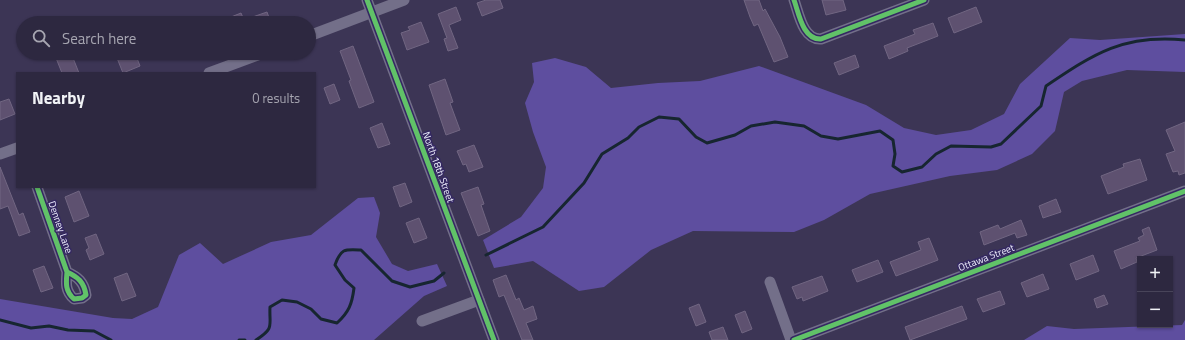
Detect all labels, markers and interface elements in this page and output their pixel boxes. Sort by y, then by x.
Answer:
search box [16,16,316,60]
icon: search [30,27,52,49]
text: Search here [62,27,136,50]
text: Nearby [32,85,85,111]
text: 0 results [252,88,300,108]
street label: North 18th Street [419,130,459,205]
street label: Denney Lane [45,199,76,255]
street label: Ottawa Street [956,240,1017,275]
map controls [1137,256,1173,328]
button: + [1137,256,1173,292]
button: − [1137,292,1173,328]

